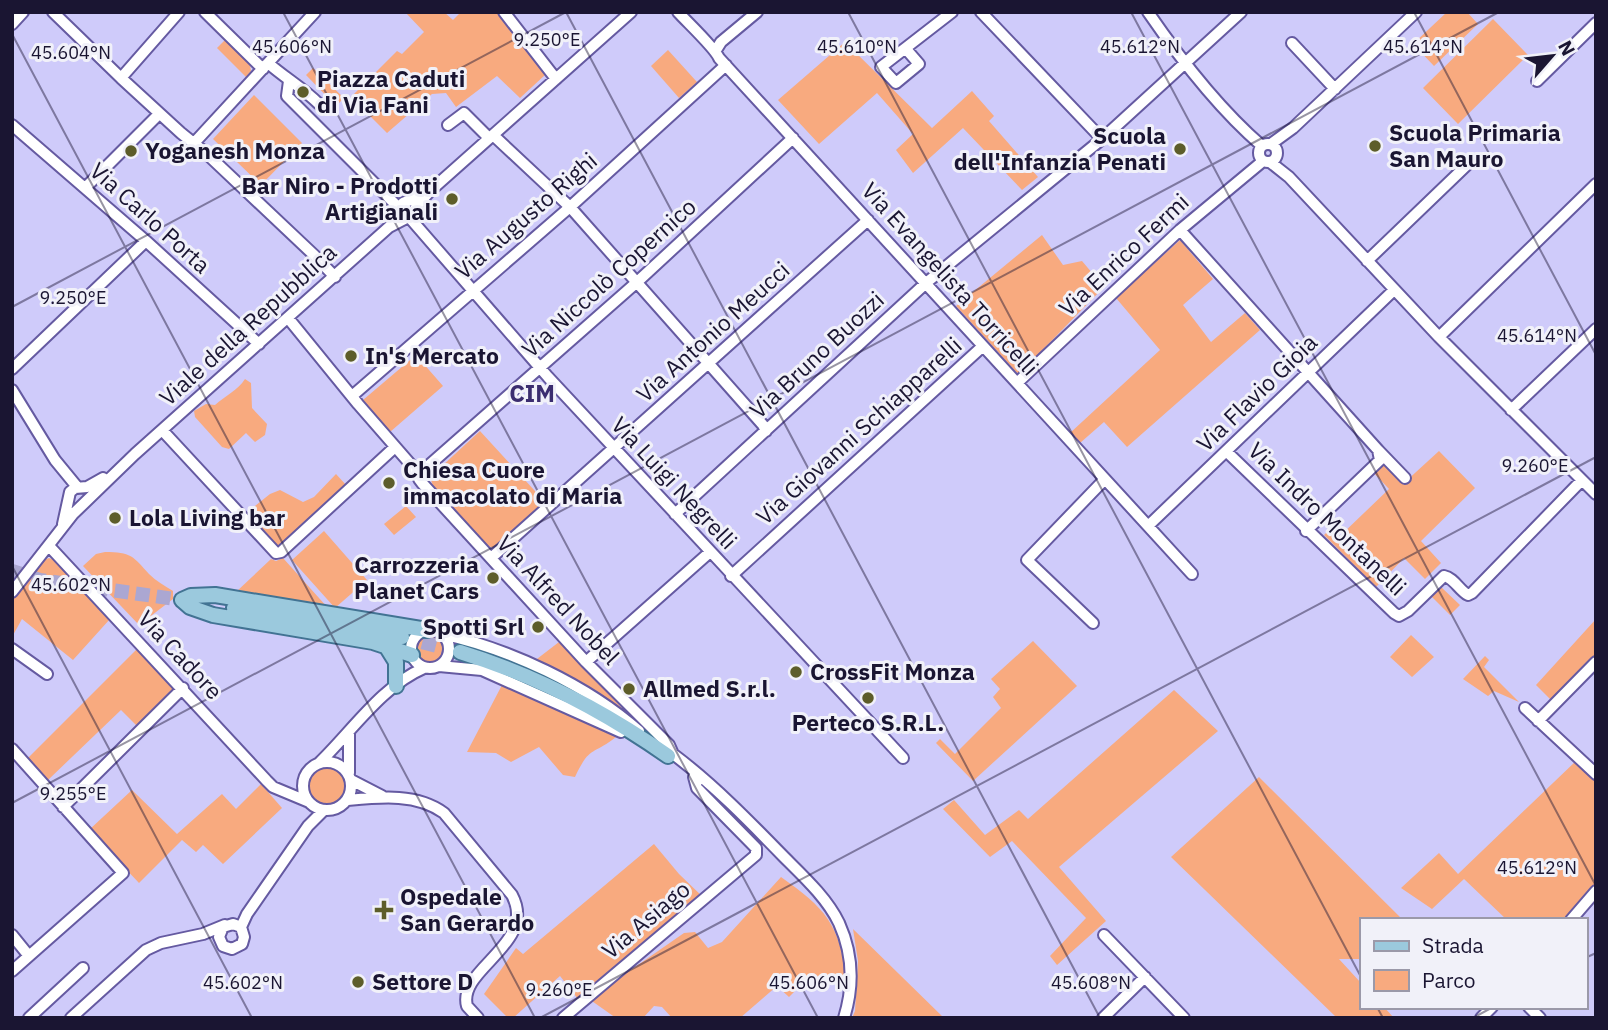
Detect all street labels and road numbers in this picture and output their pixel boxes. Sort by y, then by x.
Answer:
street label: Via Augusto Righi [448,145,603,285]
street label: Via Carlo Porta [84,155,217,279]
street label: Via Evangelista Torricelli [856,175,1046,381]
street label: Via Enrico Fermi [1052,186,1195,322]
street label: Via Niccolò Copernico [515,191,702,364]
street label: Viale della Repubblica [152,237,342,412]
street label: Via Antonio Meucci [629,254,795,408]
street label: Via Bruno Buozzi [743,284,890,424]
street label: Via Flavio Gioia [1190,327,1323,457]
street label: Via Giovanni Schiapparelli [749,330,967,531]
street label: Via Luigi Negrelli [605,410,744,555]
street label: Via Indro Montanelli [1242,435,1413,601]
street label: Via Alfred Nobel [491,528,627,671]
street label: Via Cadore [132,603,230,705]
street label: Via Asiago [595,874,696,965]

